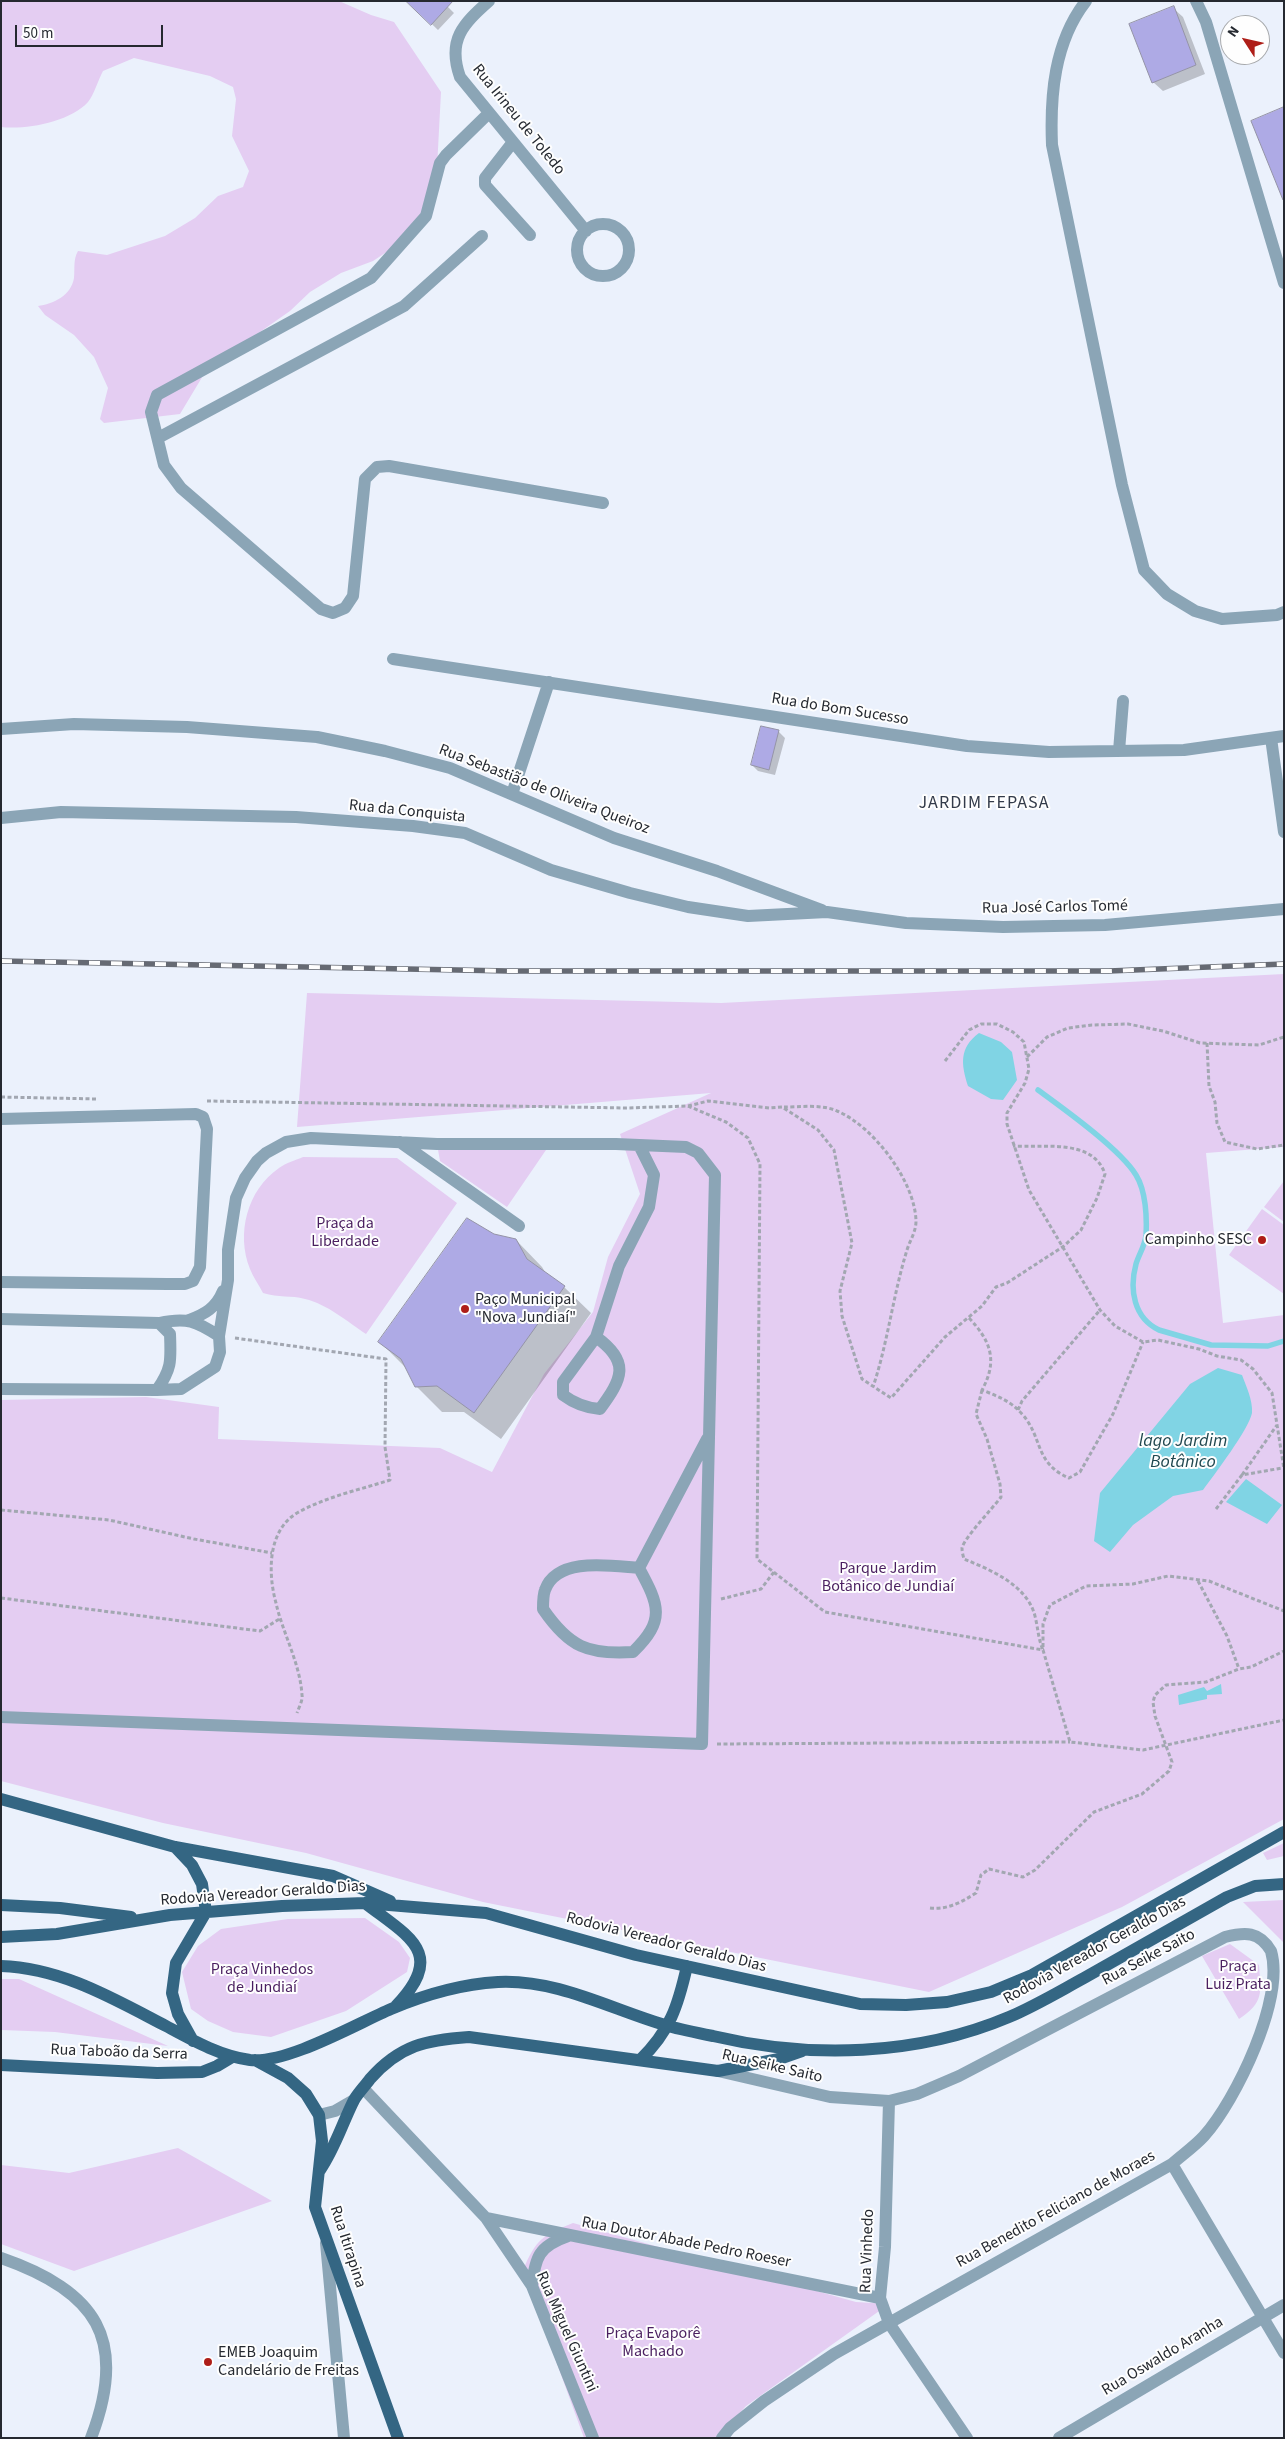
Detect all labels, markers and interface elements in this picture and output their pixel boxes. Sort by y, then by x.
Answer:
scale bar [18,15,165,47]
north arrow [1220,15,1270,65]
text: N [1223,22,1244,42]
text: 50 m [23,23,53,44]
street label: Rua Irineu de Toledo [467,61,569,179]
street label: Rua do Bom Sucesso [770,690,910,730]
street label: Rua Sebastião de Oliveira Queiroz [436,741,652,839]
district label: JARDIM FEPASA [917,793,1051,815]
street label: Rua da Conquista [348,796,466,828]
street label: Rua José Carlos Tomé [982,897,1128,919]
park label: Praça da Liberdade [311,1214,379,1252]
place label: Campinho SESC [1145,1230,1252,1250]
marker: Campinho SESC [1256,1234,1268,1246]
place label: Paço Municipal "Nova Jundiaí" [475,1290,576,1328]
marker: Paço Municipal "Nova Jundiaí" [459,1303,471,1315]
water label: lago Jardim Botânico [1139,1431,1227,1474]
park label: Parque Jardim Botânico de Jundiaí [822,1559,954,1597]
street label: Rodovia Vereador Geraldo Dias [160,1877,366,1911]
street label: Rodovia Vereador Geraldo Dias [1000,1893,1190,2009]
street label: Rodovia Vereador Geraldo Dias [564,1909,768,1977]
street label: Rua Seike Saito [1099,1925,1199,1991]
park label: Praça Luiz Prata [1205,1957,1271,1995]
park label: Praça Vinhedos de Jundiaí [211,1960,313,1998]
street label: Rua Taboão da Serra [50,2041,188,2065]
street label: Rua Seike Saito [720,2046,824,2088]
street label: Rua Benedito Feliciano de Moraes [953,2147,1159,2273]
street label: Rua Itirapina [325,2203,369,2291]
street label: Rua Vinhedo [857,2209,879,2293]
street label: Rua Doutor Abade Pedro Roeser [580,2213,792,2273]
street label: Rua Miguel Giuntini [531,2269,601,2395]
street label: Rua Oswaldo Aranha [1099,2313,1227,2401]
park label: Praça Evaporê Machado [605,2324,701,2362]
place label: EMEB Joaquim Candelário de Freitas [218,2343,359,2381]
marker: EMEB Joaquim Candelário de Freitas [202,2356,214,2368]

